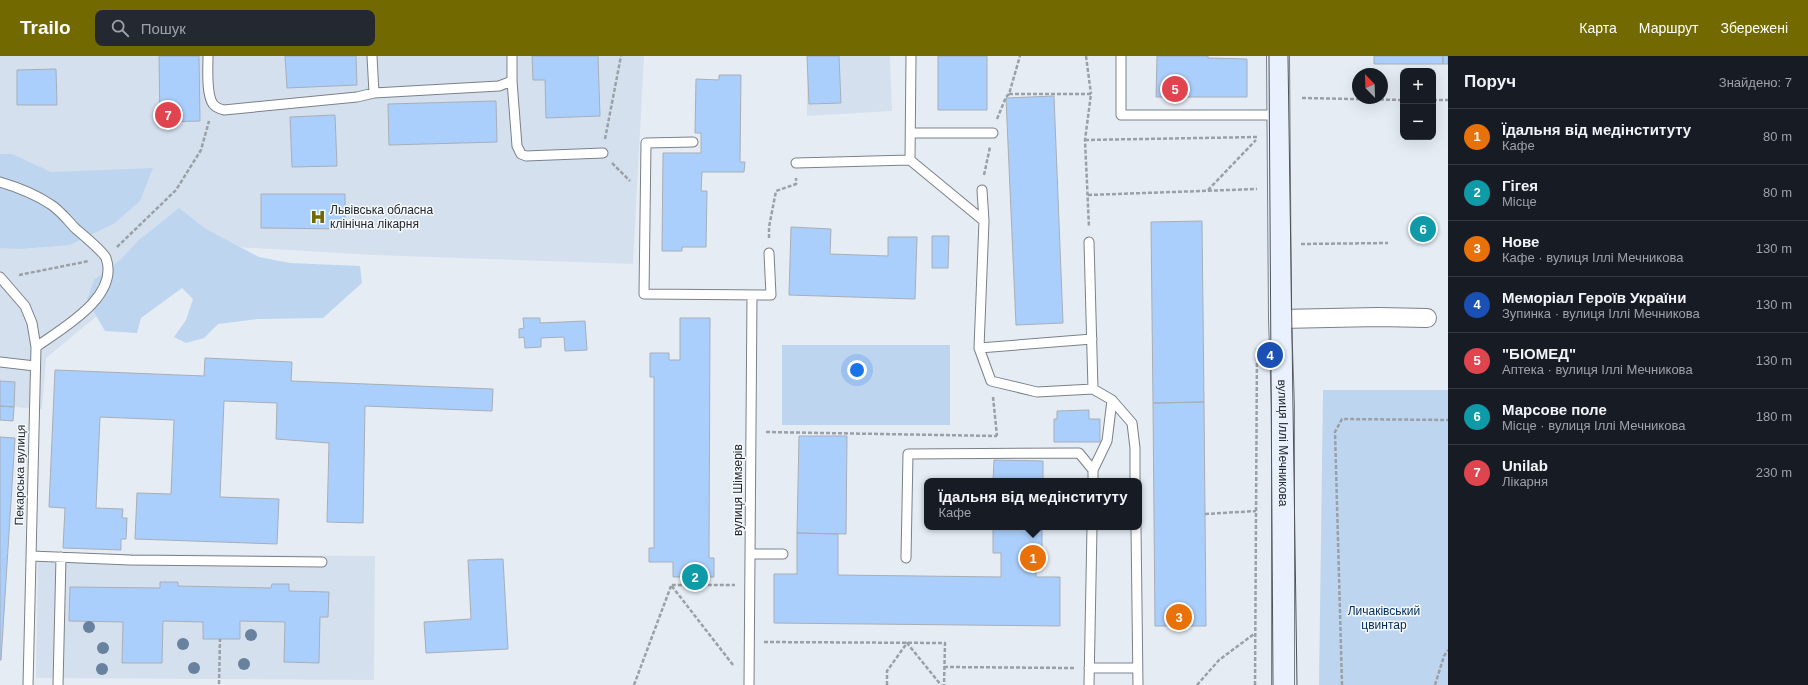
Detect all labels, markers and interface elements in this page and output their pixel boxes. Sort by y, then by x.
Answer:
search box [95,10,375,46]
text: Trailo [20,17,71,38]
icon: search [109,17,131,39]
text: Пошук [141,20,186,37]
text: Карта [1579,20,1617,36]
text: Маршрут [1639,20,1698,36]
text: Збережені [1720,20,1788,36]
north arrow [1352,68,1388,104]
map controls [1400,68,1436,140]
button: + [1400,68,1436,104]
text: Поруч [1464,72,1516,91]
pin: 5 [1162,74,1188,104]
text: Знайдено: 7 [1719,75,1792,90]
pin: 7 [155,100,181,130]
button: − [1400,104,1436,140]
text: Їдальня від медінституту [1502,121,1691,138]
text: 1 [1473,129,1481,144]
text: 80 m [1763,129,1792,144]
text: Кафе [1502,138,1535,153]
text: Гігея [1502,177,1538,194]
text: 2 [1473,185,1481,200]
text: 80 m [1763,185,1792,200]
text: Місце [1502,194,1537,209]
place label: Львівська обласна клінічна лікарня [330,203,433,231]
hospital icon: Львівська обласна клінічна лікарня [309,208,327,226]
pin: 6 [1410,214,1436,244]
text: Нове [1502,233,1539,250]
text: 3 [1473,241,1481,256]
text: 130 m [1756,241,1792,256]
text: Кафе · вулиця Іллі Мечникова [1502,250,1683,265]
text: Меморіал Героїв України [1502,289,1686,306]
text: 4 [1473,297,1481,312]
text: 130 m [1756,297,1792,312]
text: Зупинка · вулиця Іллі Мечникова [1502,306,1700,321]
pin: 4 [1257,340,1283,370]
text: "БІОМЕД" [1502,345,1576,362]
text: 5 [1473,353,1481,368]
text: 130 m [1756,353,1792,368]
your location [847,360,867,380]
text: Аптека · вулиця Іллі Мечникова [1502,362,1693,377]
street label: вулиця Іллі Мечникова [1275,379,1290,507]
text: Марсове поле [1502,401,1607,418]
text: 6 [1473,409,1481,424]
text: 180 m [1756,409,1792,424]
text: Місце · вулиця Іллі Мечникова [1502,418,1685,433]
street label: Пекарська вулиця [12,424,28,526]
street label: вулиця Шімзерів [731,444,745,536]
text: Unilab [1502,457,1548,474]
text: 7 [1473,465,1481,480]
text: 230 m [1756,465,1792,480]
text: Лікарня [1502,474,1548,489]
popup [924,478,1142,530]
text: Їдальня від медінституту [938,488,1128,505]
text: Кафе [938,505,971,520]
pin: 1 [1020,543,1046,573]
pin: 2 [682,562,708,592]
pin: 3 [1166,602,1192,632]
park label: Личаківський цвинтар [1348,604,1420,632]

